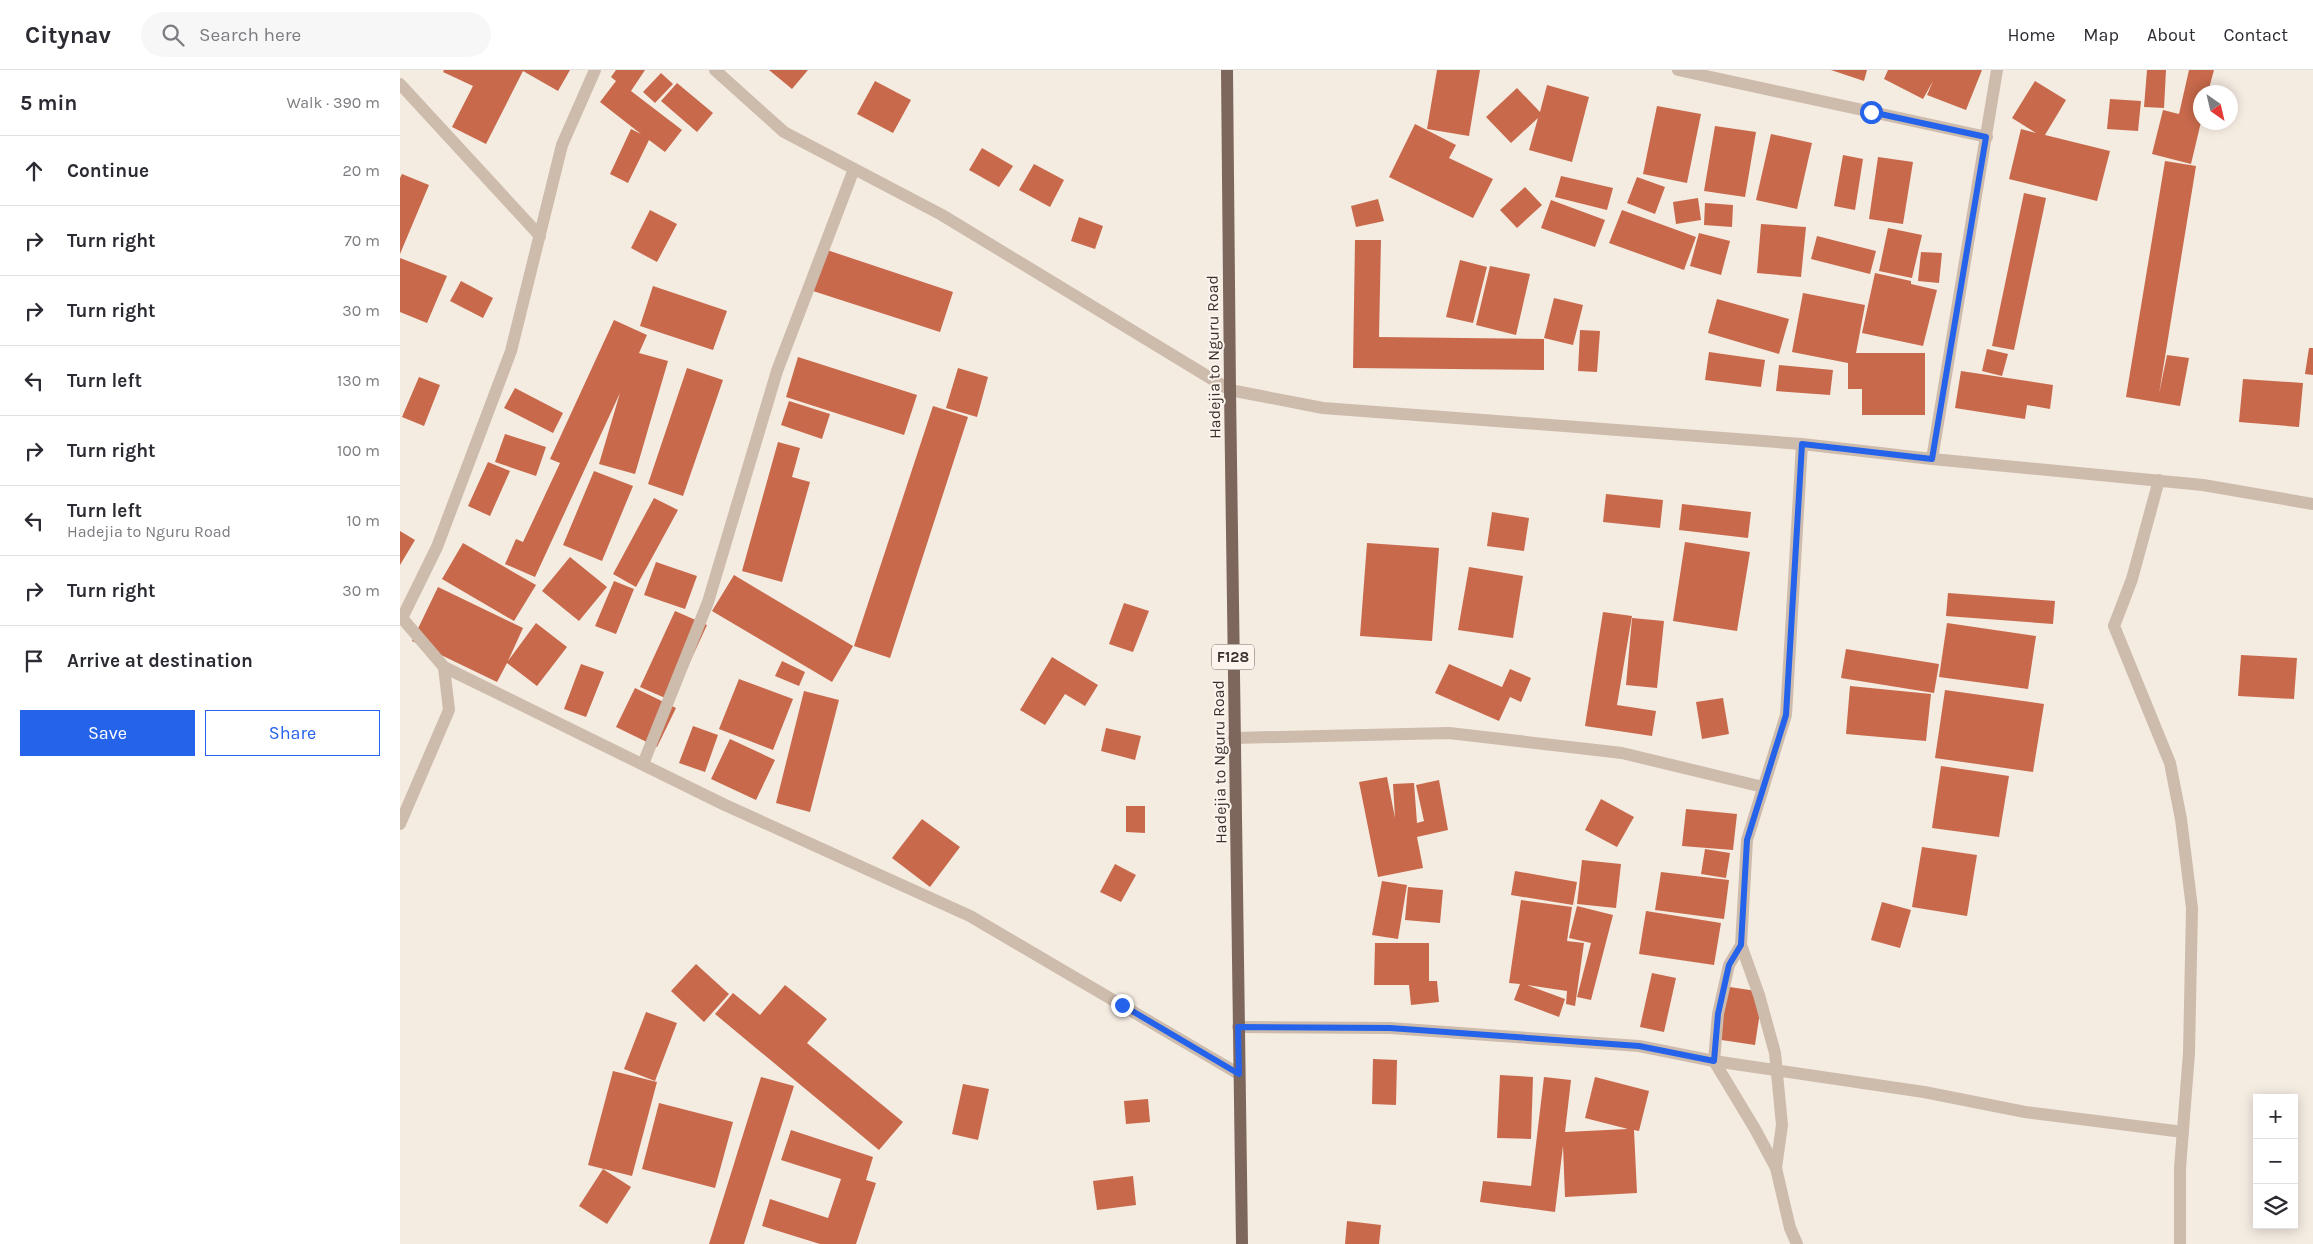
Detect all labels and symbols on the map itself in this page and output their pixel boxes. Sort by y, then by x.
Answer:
north arrow [2193,85,2238,130]
route start [1860,101,1883,124]
street label: Hadejia to Nguru Road [1203,275,1224,439]
road number: F128 [1212,644,1254,670]
street label: Hadejia to Nguru Road [1209,680,1230,844]
route end [1111,994,1134,1017]

